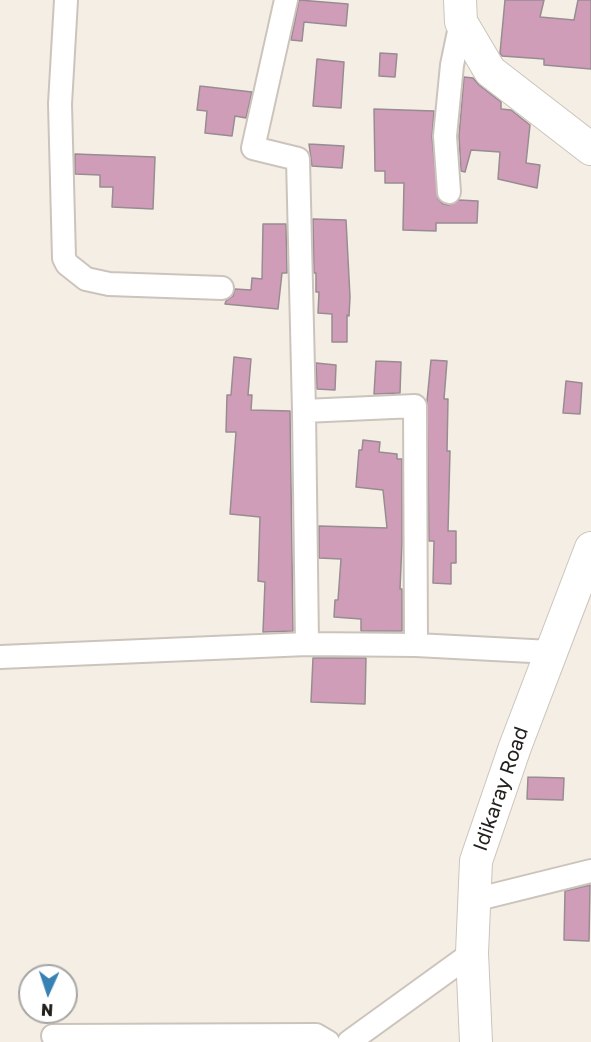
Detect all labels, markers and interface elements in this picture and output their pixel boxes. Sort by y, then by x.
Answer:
street label: Idikaray Road [468,724,534,854]
north arrow [18,964,78,1024]
text: N [41,1000,54,1020]

